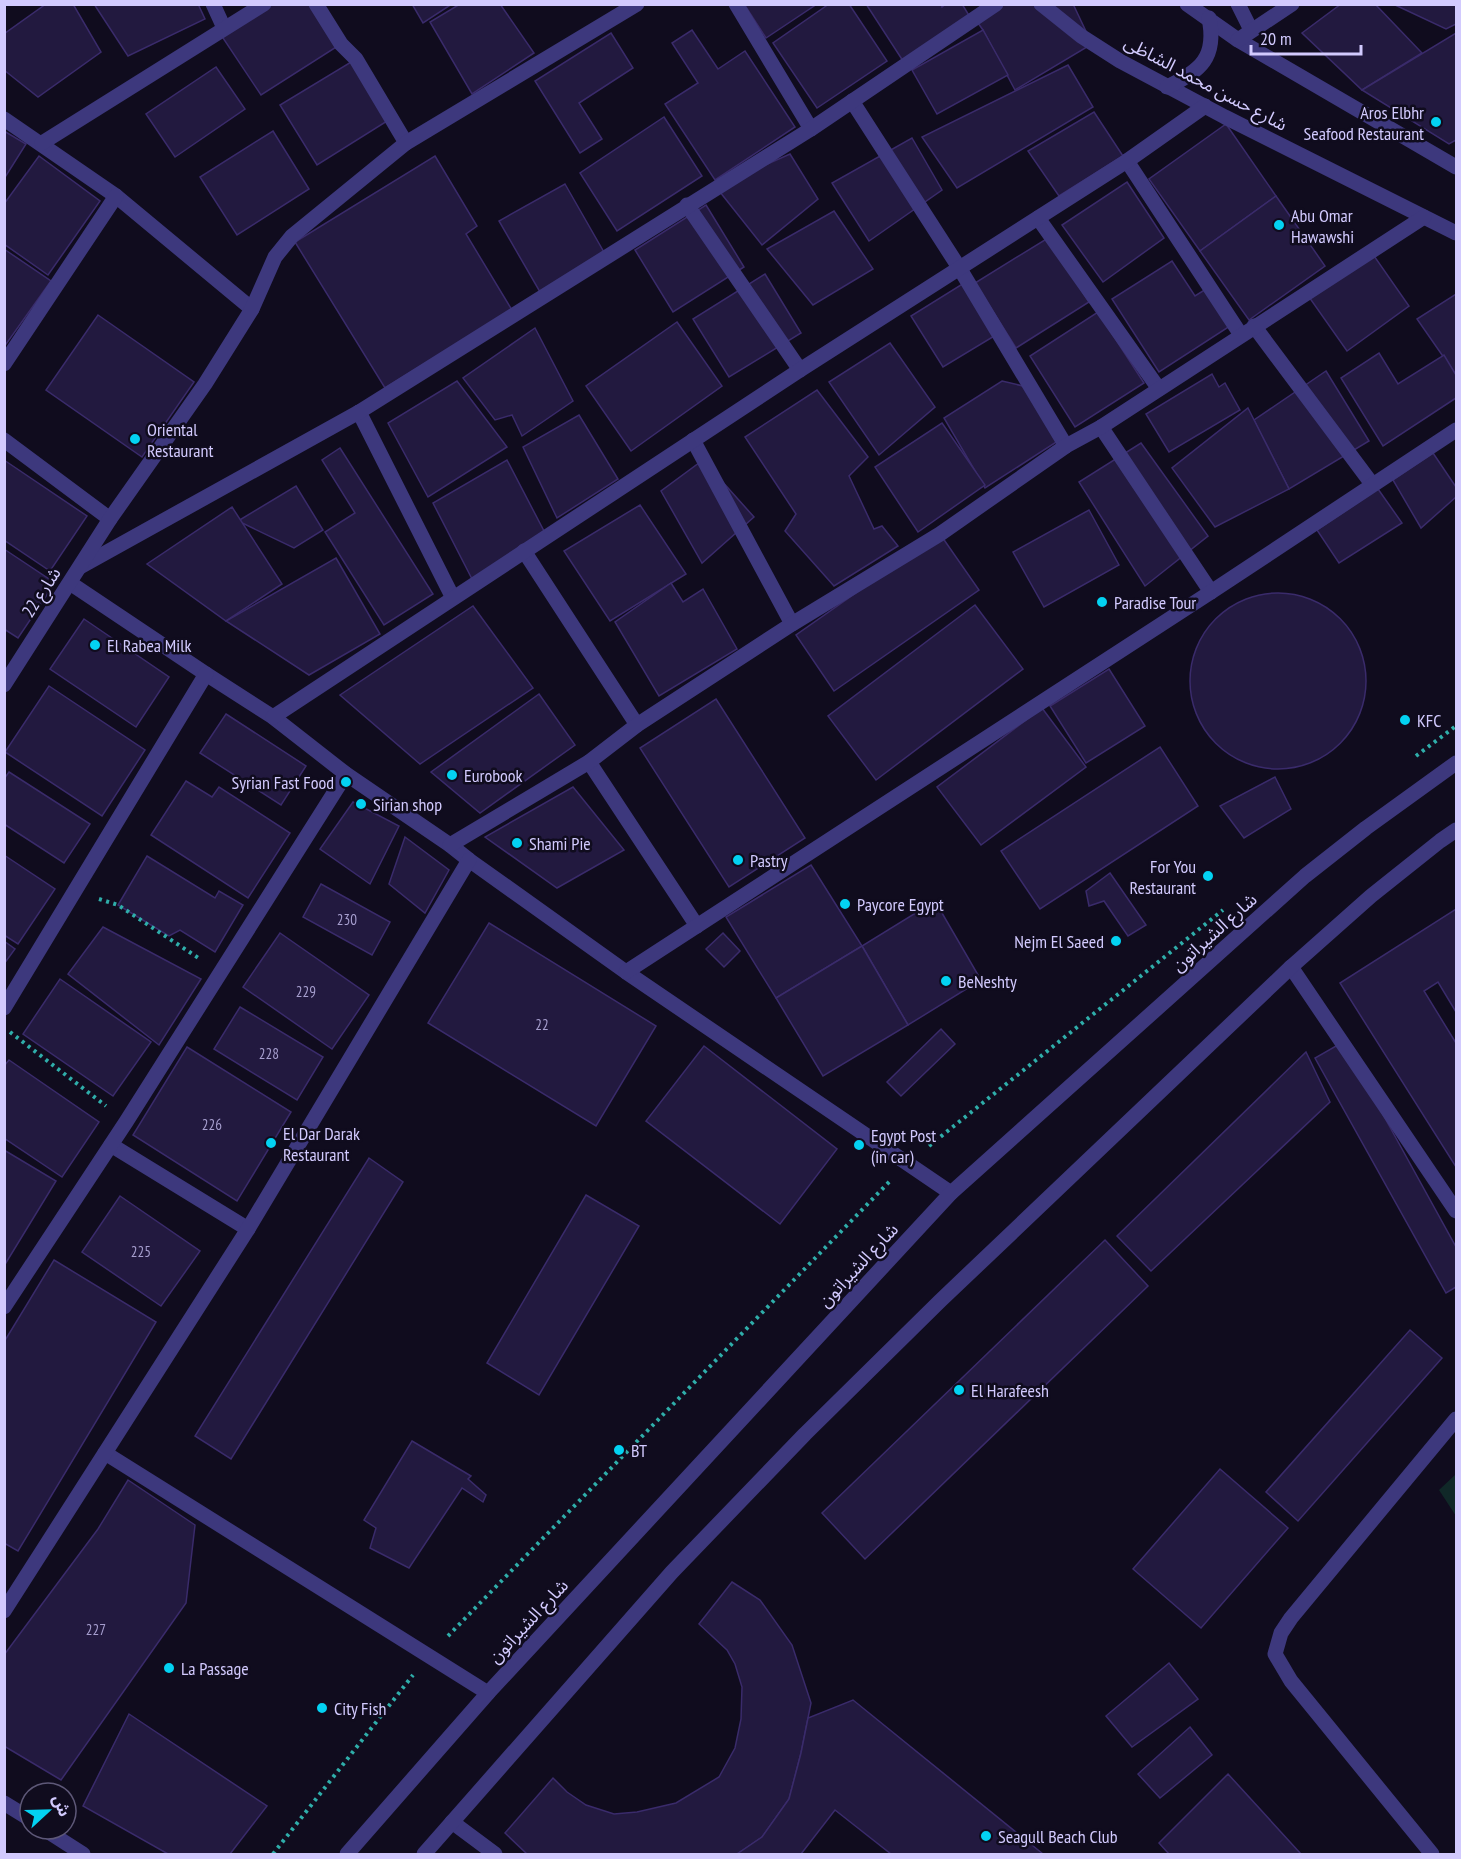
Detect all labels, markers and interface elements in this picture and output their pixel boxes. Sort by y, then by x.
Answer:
scale bar [1251,18,1360,56]
text: 20 m [1260,27,1292,50]
street label: شارع حسن محمد الشاظى [1119,30,1291,138]
place label: Aros Elbhr Seafood Restaurant [1304,101,1424,145]
marker: Aros Elbhr Seafood Restaurant [1429,115,1443,129]
place label: Abu Omar Hawawshi [1291,204,1354,248]
marker: Abu Omar Hawawshi [1272,218,1286,232]
place label: Oriental Restaurant [147,418,213,462]
marker: Oriental Restaurant [128,432,142,446]
street label: شارع 22 [16,563,68,623]
place label: Paradise Tour [1114,591,1196,614]
marker: Paradise Tour [1095,595,1109,609]
place label: El Rabea Milk [107,634,191,657]
marker: El Rabea Milk [88,638,102,652]
place label: KFC [1417,709,1442,732]
marker: KFC [1398,713,1412,727]
place label: Eurobook [464,764,523,787]
marker: Eurobook [445,768,459,782]
place label: Syrian Fast Food [232,771,334,794]
marker: Syrian Fast Food [339,775,353,789]
place label: Sirian shop [373,793,442,816]
marker: Sirian shop [354,797,368,811]
place label: Shami Pie [529,832,591,855]
marker: Shami Pie [510,836,524,850]
place label: Pastry [750,849,788,872]
marker: Pastry [731,853,745,867]
place label: For You Restaurant [1130,855,1196,899]
marker: For You Restaurant [1201,869,1215,883]
street label: شارع الشيراتون [1167,888,1263,979]
place label: Paycore Egypt [857,893,944,916]
marker: Paycore Egypt [838,897,852,911]
house number: 230 [337,910,357,929]
place label: Nejm El Saeed [1014,930,1104,953]
marker: Nejm El Saeed [1109,934,1123,948]
place label: BeNeshty [958,970,1017,993]
marker: BeNeshty [939,974,953,988]
house number: 229 [296,982,316,1001]
house number: 22 [535,1015,549,1034]
house number: 228 [259,1044,279,1063]
house number: 226 [202,1115,222,1134]
place label: El Dar Darak Restaurant [283,1122,360,1166]
place label: Egypt Post (in car) [871,1124,936,1168]
marker: El Dar Darak Restaurant [264,1136,278,1150]
marker: Egypt Post (in car) [852,1138,866,1152]
street label: شارع الشيراتون [813,1218,905,1314]
house number: 225 [131,1242,151,1261]
place label: El Harafeesh [971,1379,1049,1402]
marker: El Harafeesh [952,1383,966,1397]
place label: BT [631,1439,647,1462]
marker: BT [612,1443,626,1457]
street label: شارع الشيراتون [483,1574,575,1670]
house number: 227 [86,1620,106,1639]
place label: La Passage [181,1657,249,1680]
marker: La Passage [162,1661,176,1675]
place label: City Fish [334,1697,386,1720]
marker: City Fish [315,1701,329,1715]
north arrow [18,1781,78,1841]
text: ش [49,1791,75,1819]
place label: Seagull Beach Club [998,1825,1118,1848]
marker: Seagull Beach Club [979,1829,993,1843]

